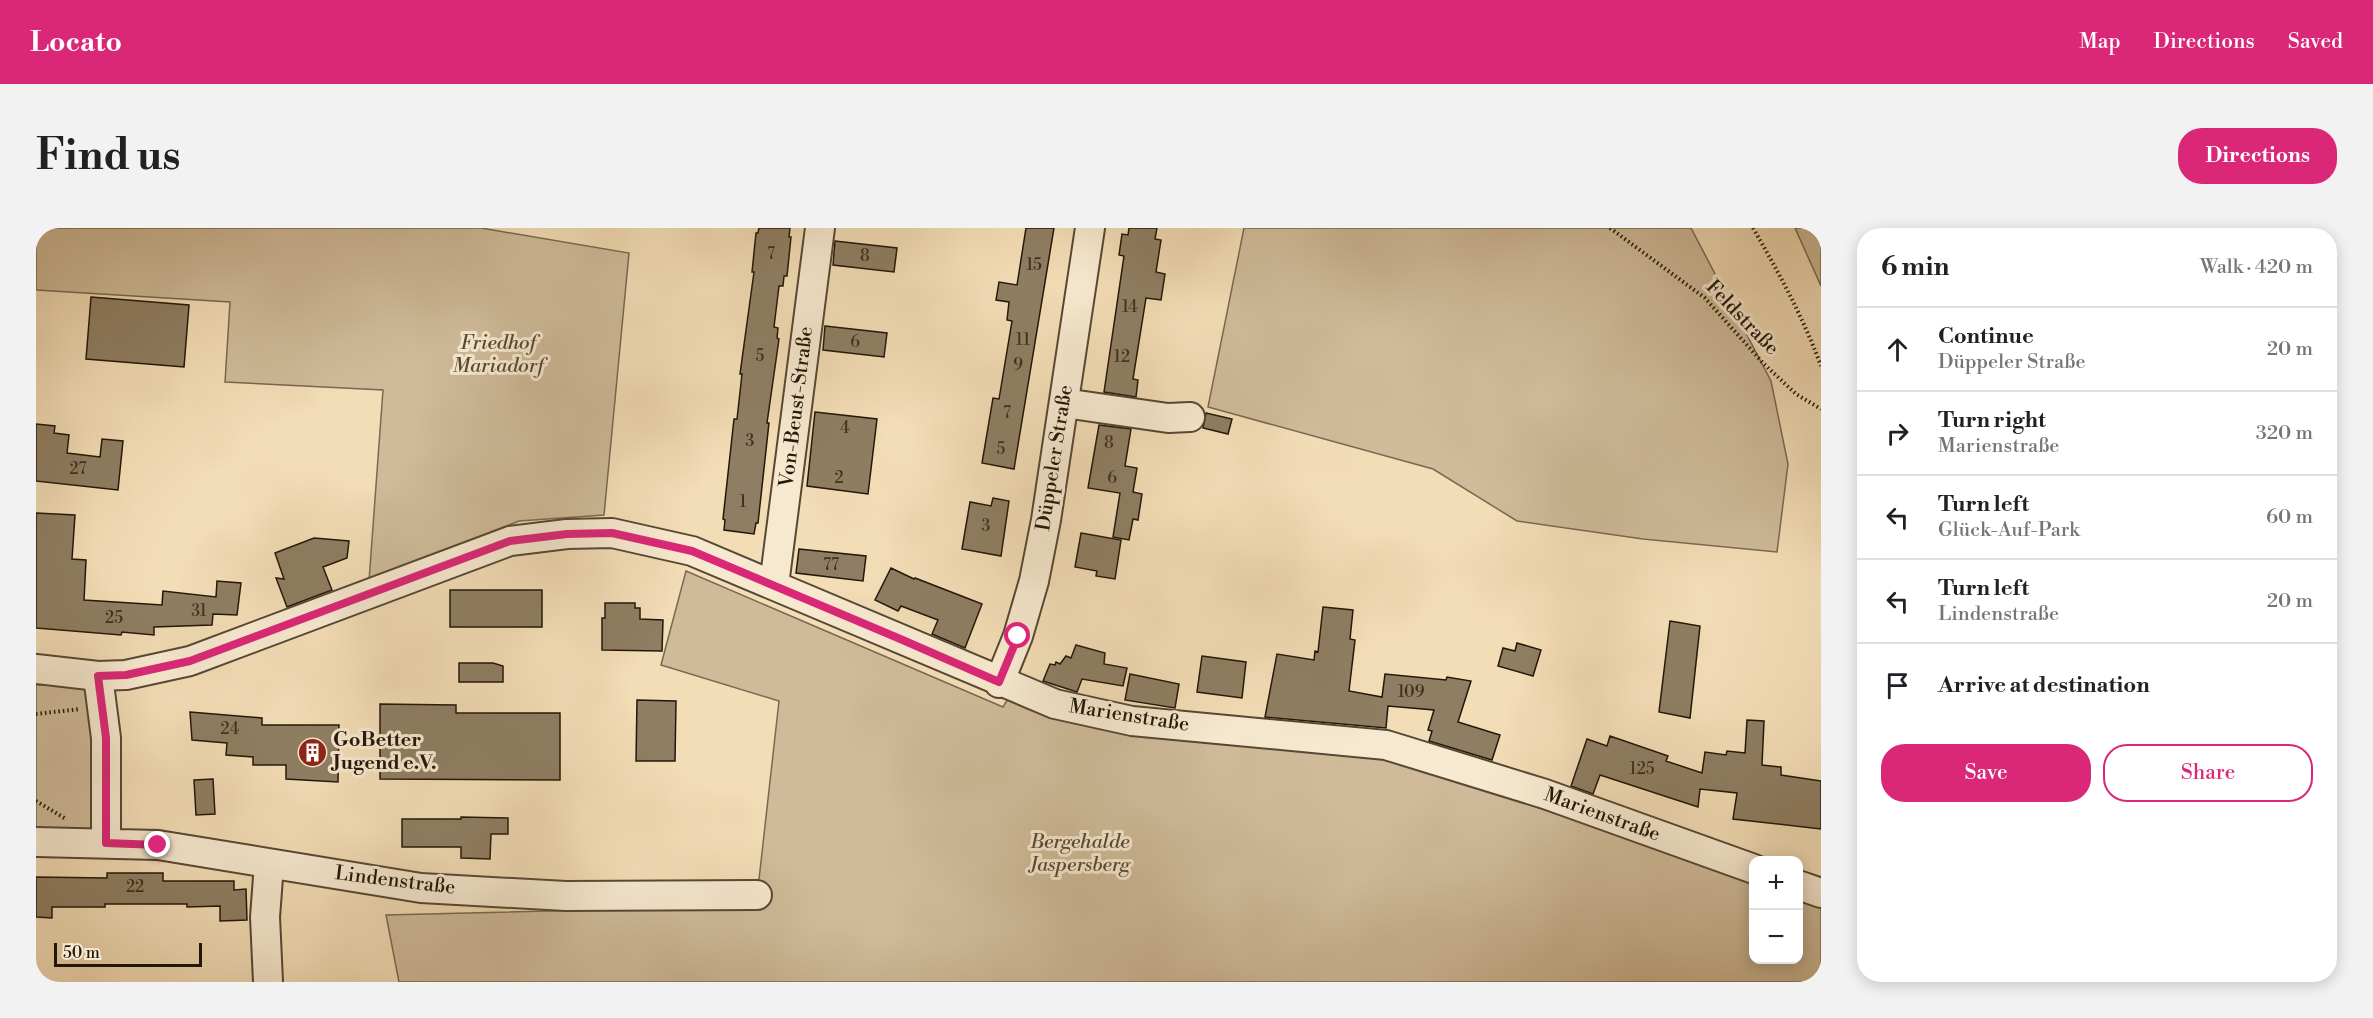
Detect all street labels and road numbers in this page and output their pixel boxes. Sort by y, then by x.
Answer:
street label: Feldstraße [1700,275,1784,361]
street label: Von-Beust-Straße [775,325,819,490]
street label: Düppeler Straße [1031,383,1079,533]
street label: Marienstraße [1067,694,1191,738]
street label: Marienstraße [1541,782,1663,848]
street label: Lindenstraße [333,861,457,901]

